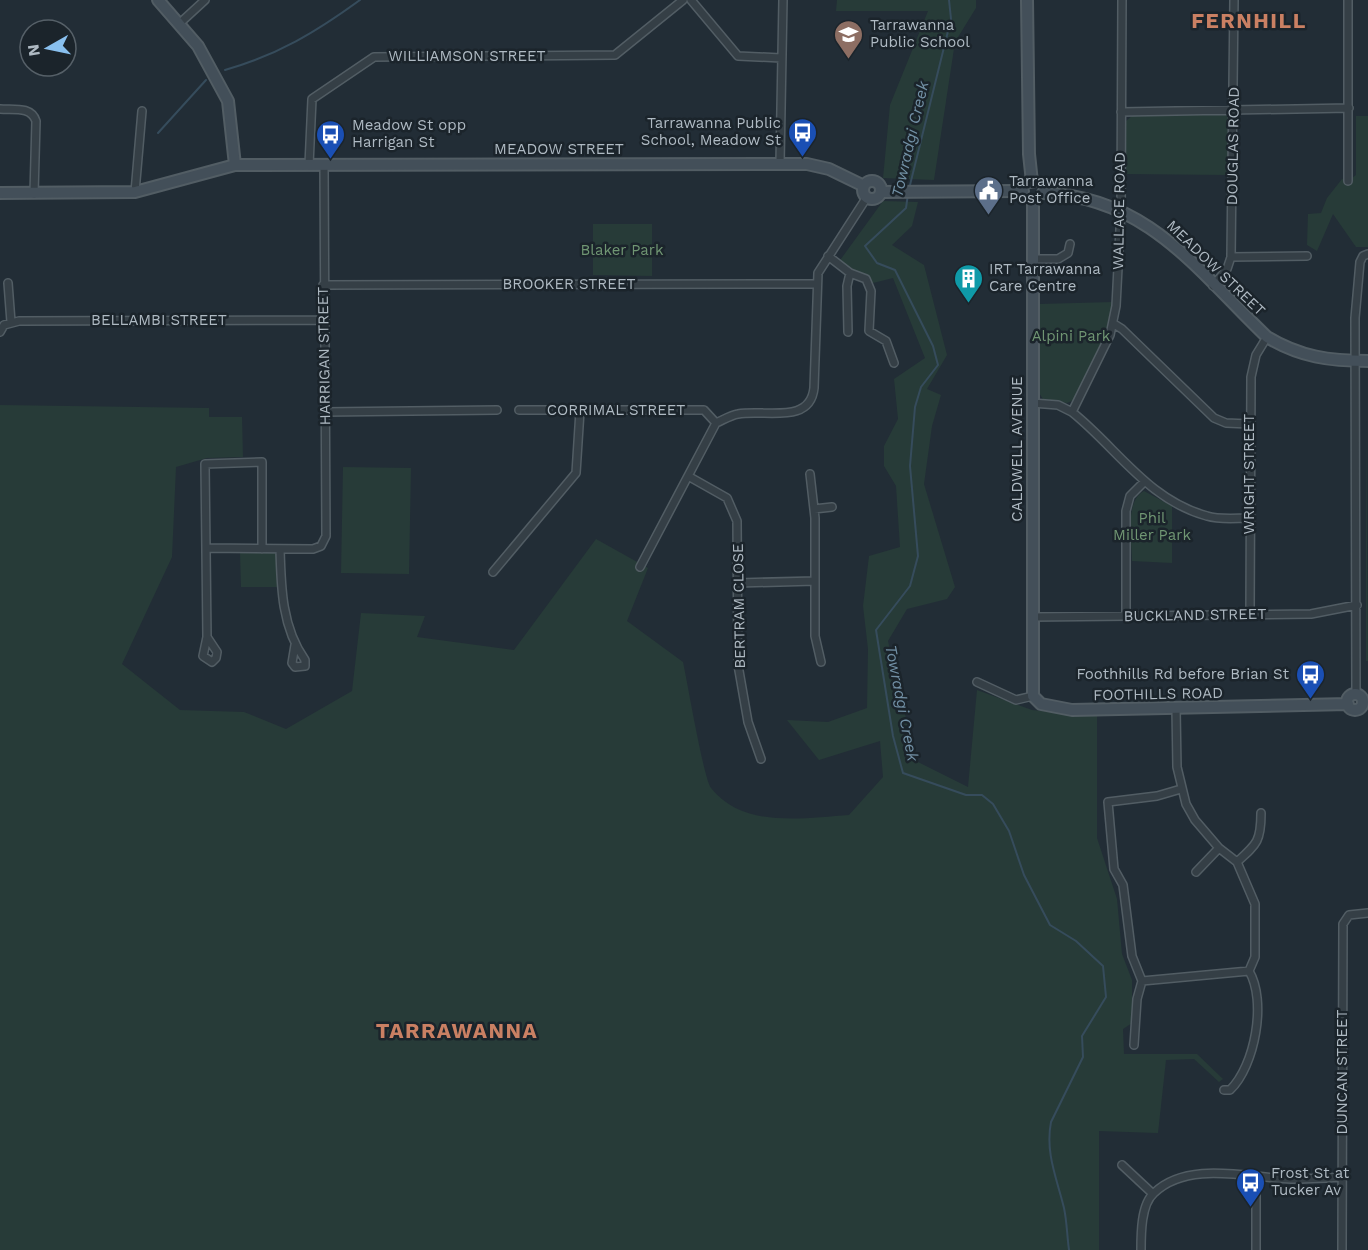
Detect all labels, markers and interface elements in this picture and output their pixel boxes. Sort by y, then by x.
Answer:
district label: FERNHILL [1191,8,1307,33]
place label: Tarrawanna Public School [870,16,970,51]
north arrow [18,18,78,78]
school or university icon: Tarrawanna Public School [833,18,865,60]
text: N [23,43,44,58]
street label: WILLIAMSON STREET [388,47,546,65]
water label: Towradgi Creek [887,78,933,199]
street label: DOUGLAS ROAD [1223,87,1243,205]
place label: Tarrawanna Public School, Meadow St [641,114,782,149]
place label: Meadow St opp Harrigan St [352,116,466,151]
bus stop icon: Tarrawanna Public School, Meadow St [786,116,818,158]
bus stop icon: Meadow St opp Harrigan St [315,118,347,160]
street label: MEADOW STREET [494,140,624,158]
street label: WALLACE ROAD [1109,152,1129,270]
place label: Tarrawanna Post Office [1009,172,1094,207]
public building icon: Tarrawanna Post Office [972,174,1004,216]
street label: MEADOW STREET [1163,216,1269,320]
park label: Blaker Park [581,241,664,259]
place label: IRT Tarrawanna Care Centre [989,260,1101,295]
building icon: IRT Tarrawanna Care Centre [952,262,984,304]
street label: BROOKER STREET [502,275,636,293]
street label: HARRIGAN STREET [314,287,334,425]
street label: BELLAMBI STREET [91,311,227,329]
park label: Alpini Park [1032,327,1111,345]
street label: CALDWELL AVENUE [1008,376,1026,522]
street label: CORRIMAL STREET [547,401,685,419]
street label: WRIGHT STREET [1240,414,1258,534]
park label: Phil Miller Park [1113,509,1191,544]
street label: BERTRAM CLOSE [729,543,749,669]
street label: BUCKLAND STREET [1123,605,1267,625]
water label: Towradgi Creek [881,643,923,764]
bus stop icon: Foothhills Rd before Brian St [1294,658,1326,700]
place label: Foothhills Rd before Brian St [1077,665,1290,683]
street label: FOOTHILLS ROAD [1093,684,1223,704]
street label: DUNCAN STREET [1333,1009,1351,1135]
district label: TARRAWANNA [376,1018,538,1043]
place label: Frost St at Tucker Av [1271,1164,1350,1199]
bus stop icon: Frost St at Tucker Av [1234,1166,1266,1208]

